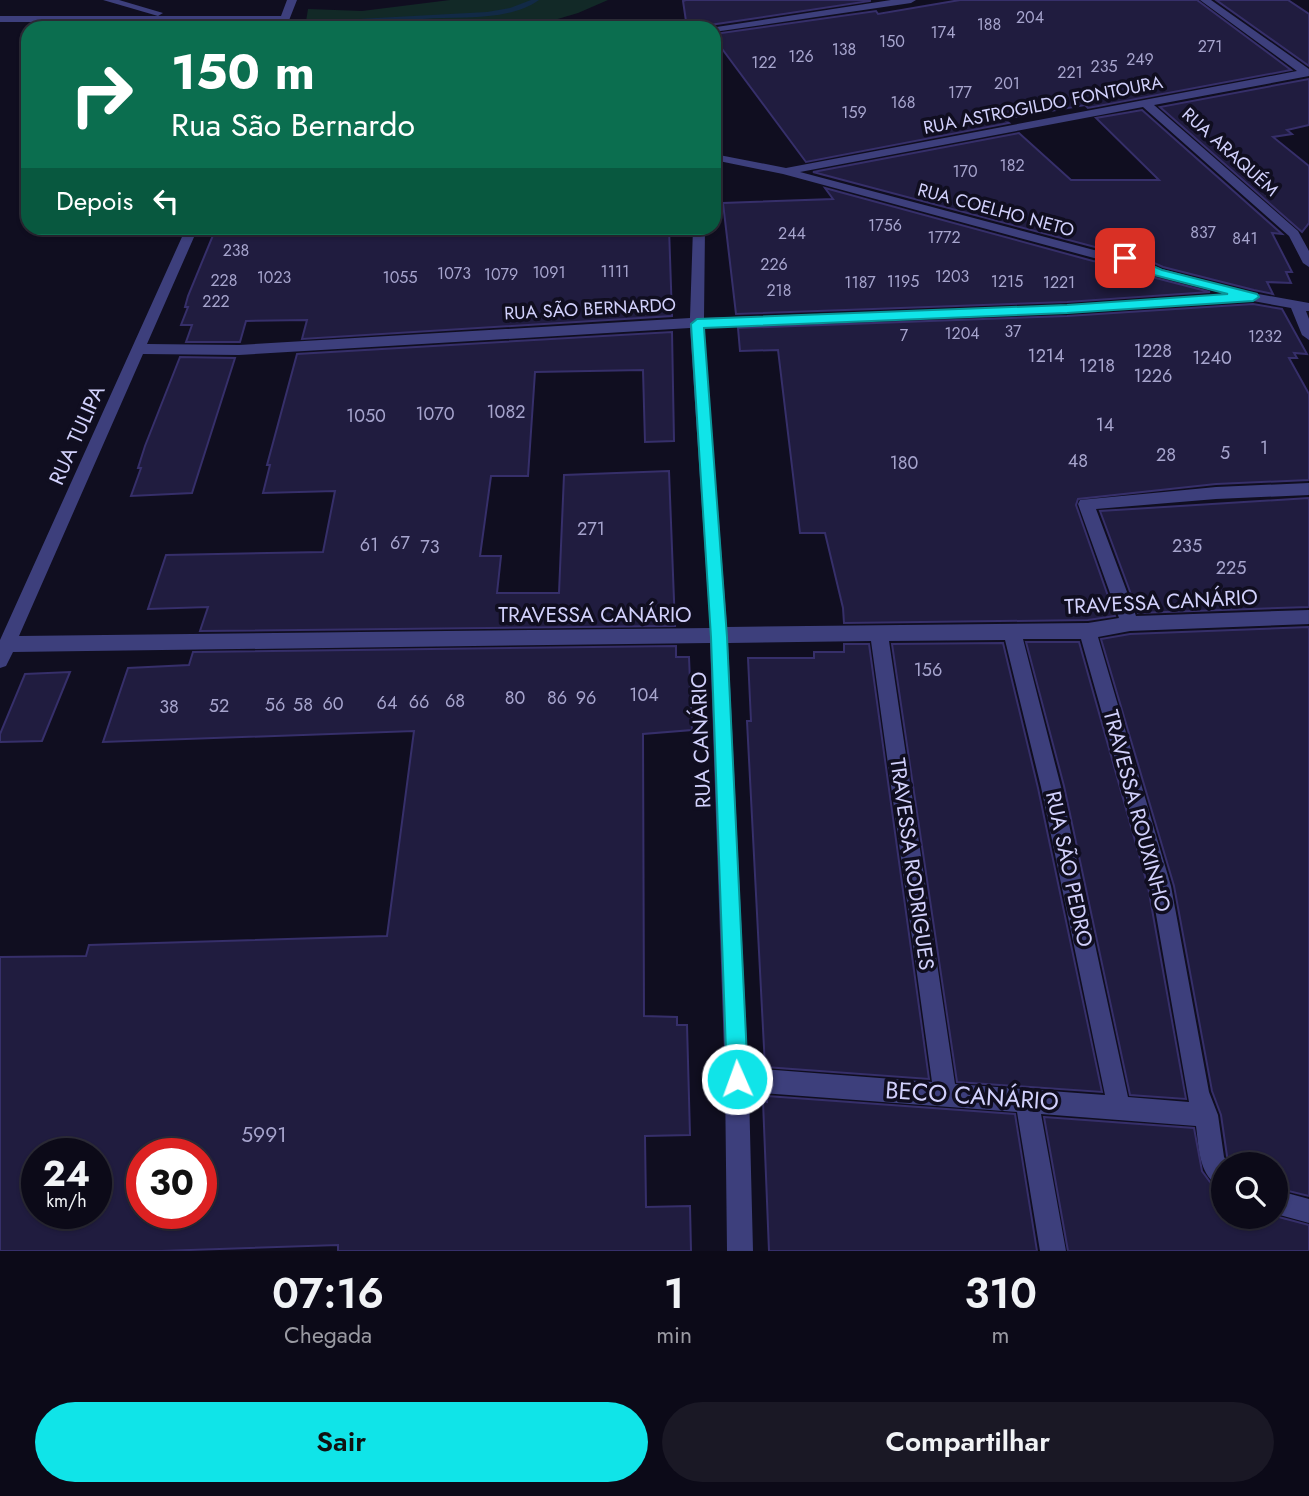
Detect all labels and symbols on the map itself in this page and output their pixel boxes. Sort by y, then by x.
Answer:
house number: 204 [1016,6,1044,29]
house number: 188 [977,13,1001,36]
house number: 174 [931,21,955,44]
house number: 150 [879,30,905,53]
house number: 271 [1198,35,1222,58]
house number: 138 [832,38,856,61]
house number: 126 [788,45,814,68]
house number: 249 [1126,48,1154,71]
house number: 122 [751,51,777,74]
house number: 235 [1091,55,1117,78]
house number: 221 [1057,61,1083,84]
street label: RUA ASTROGILDO FONTOURA [921,69,1165,141]
house number: 201 [994,72,1020,95]
house number: 177 [948,81,973,104]
house number: 168 [890,91,916,114]
house number: 159 [841,101,867,124]
street label: RUA ARAQUÉM [1176,102,1284,202]
house number: 182 [999,154,1025,177]
house number: 170 [952,160,978,183]
street label: RUA COELHO NETO [915,177,1077,243]
house number: 1756 [868,214,902,237]
house number: 837 [1190,221,1216,244]
house number: 244 [778,222,806,245]
house number: 1772 [927,226,961,249]
house number: 841 [1232,227,1258,250]
pin [1095,228,1155,288]
house number: 238 [223,239,249,262]
house number: 226 [760,253,788,276]
house number: 1111 [601,260,629,283]
house number: 1091 [532,261,566,284]
house number: 1073 [437,262,471,285]
house number: 1079 [484,263,518,286]
house number: 1203 [935,265,970,288]
house number: 1023 [257,266,292,289]
house number: 1055 [383,266,417,289]
house number: 228 [211,269,237,292]
house number: 1195 [887,270,919,293]
house number: 1215 [991,270,1023,293]
house number: 1187 [844,271,876,294]
house number: 1221 [1043,271,1075,294]
house number: 218 [766,279,792,302]
house number: 222 [202,290,230,313]
street label: RUA SÃO BERNARDO [504,292,676,326]
house number: 37 [1005,320,1022,343]
house number: 1204 [944,322,980,345]
house number: 7 [900,324,909,347]
house number: 1232 [1248,325,1282,348]
house number: 1228 [1134,338,1172,364]
house number: 1214 [1028,343,1064,369]
house number: 1240 [1192,345,1232,371]
house number: 1218 [1079,353,1115,379]
house number: 1226 [1134,363,1172,389]
street label: RUA TULIPA [42,380,112,490]
house number: 1082 [487,399,525,425]
house number: 1070 [415,401,455,427]
house number: 1050 [346,403,386,429]
house number: 14 [1096,412,1114,438]
house number: 1 [1260,435,1268,461]
house number: 5 [1220,440,1230,466]
house number: 28 [1156,442,1176,468]
house number: 48 [1068,448,1088,474]
house number: 180 [890,450,919,476]
house number: 271 [577,516,605,542]
house number: 67 [390,530,410,556]
house number: 61 [360,532,378,558]
house number: 235 [1172,533,1202,559]
house number: 73 [420,534,440,560]
house number: 225 [1216,555,1246,581]
street label: TRAVESSA CANÁRIO [1064,582,1258,622]
street label: TRAVESSA CANÁRIO [498,600,692,630]
house number: 156 [914,657,942,683]
street label: RUA CANÁRIO [684,671,718,809]
house number: 104 [629,682,659,708]
house number: 80 [505,685,526,711]
house number: 86 [547,685,567,711]
house number: 96 [576,685,596,711]
house number: 68 [445,688,465,714]
house number: 66 [409,689,429,715]
house number: 64 [377,690,397,716]
house number: 60 [322,691,344,717]
house number: 56 [265,692,285,718]
house number: 58 [293,692,313,718]
house number: 52 [209,693,229,719]
house number: 38 [159,694,179,720]
street label: TRAVESSA ROUXINHO [1096,707,1178,915]
street label: TRAVESSA RODRIGUES [882,756,942,972]
street label: RUA SÃO PEDRO [1038,788,1100,950]
position arrow [700,1042,774,1116]
street label: BECO CANÁRIO [884,1072,1060,1119]
house number: 5991 [241,1120,287,1150]
speed limit sign: 30 [126,1138,217,1229]

